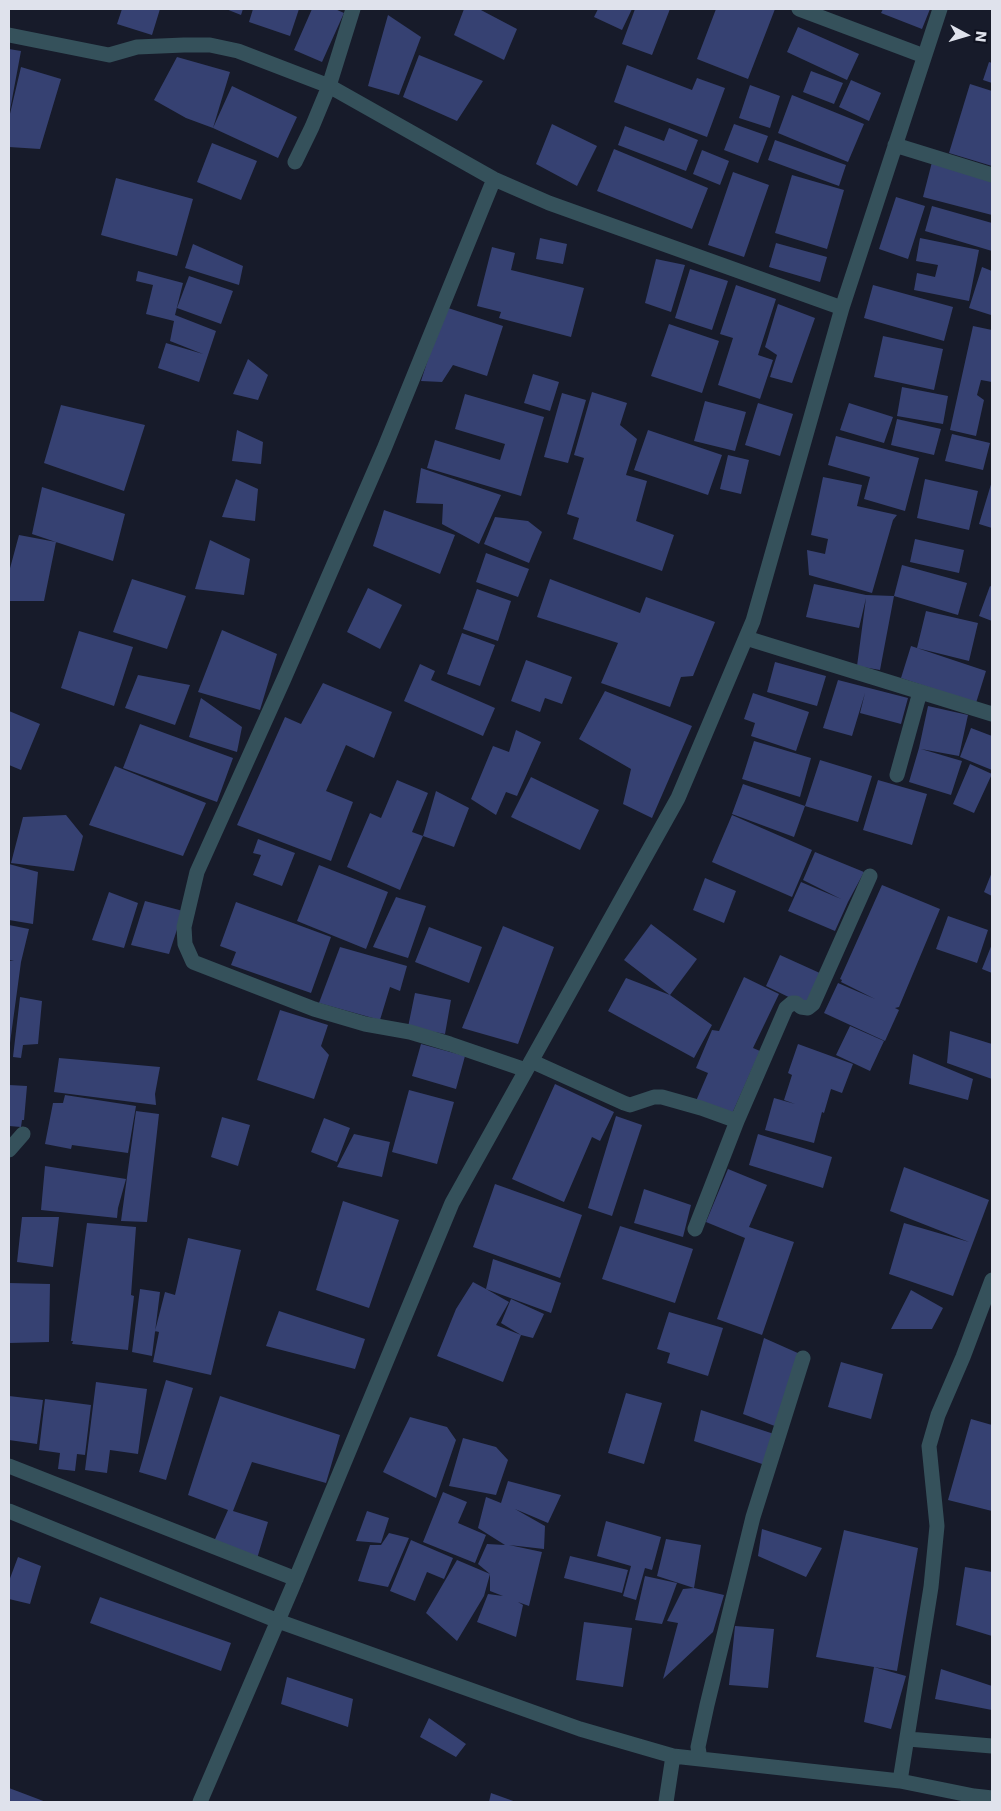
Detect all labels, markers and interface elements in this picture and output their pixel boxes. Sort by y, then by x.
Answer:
north arrow [941,10,991,60]
text: N [972,30,989,43]

